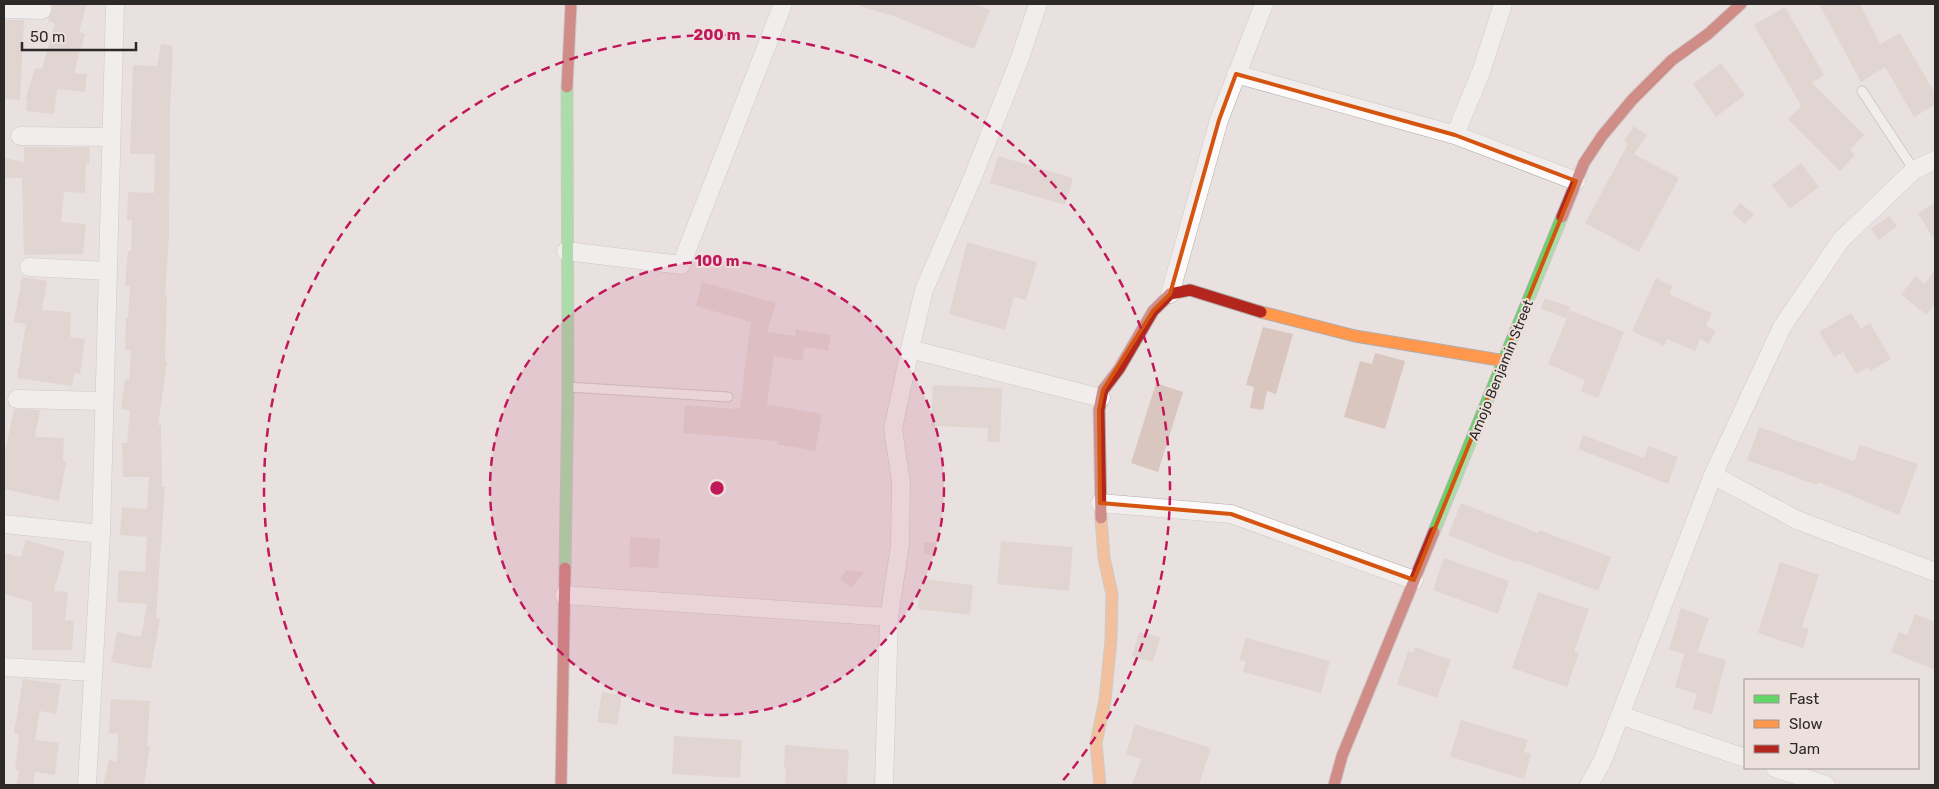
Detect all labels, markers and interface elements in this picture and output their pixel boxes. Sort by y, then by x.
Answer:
scale bar [22,20,136,52]
text: 200 m [693,26,741,44]
text: 50 m [30,28,65,46]
text: 100 m [695,252,739,270]
street label: Amojo Benjamin Street [1465,297,1537,443]
centre of rings [708,479,726,497]
legend [1744,679,1919,769]
text: Fast [1789,690,1819,708]
text: Slow [1789,715,1822,733]
text: Jam [1789,740,1820,758]

